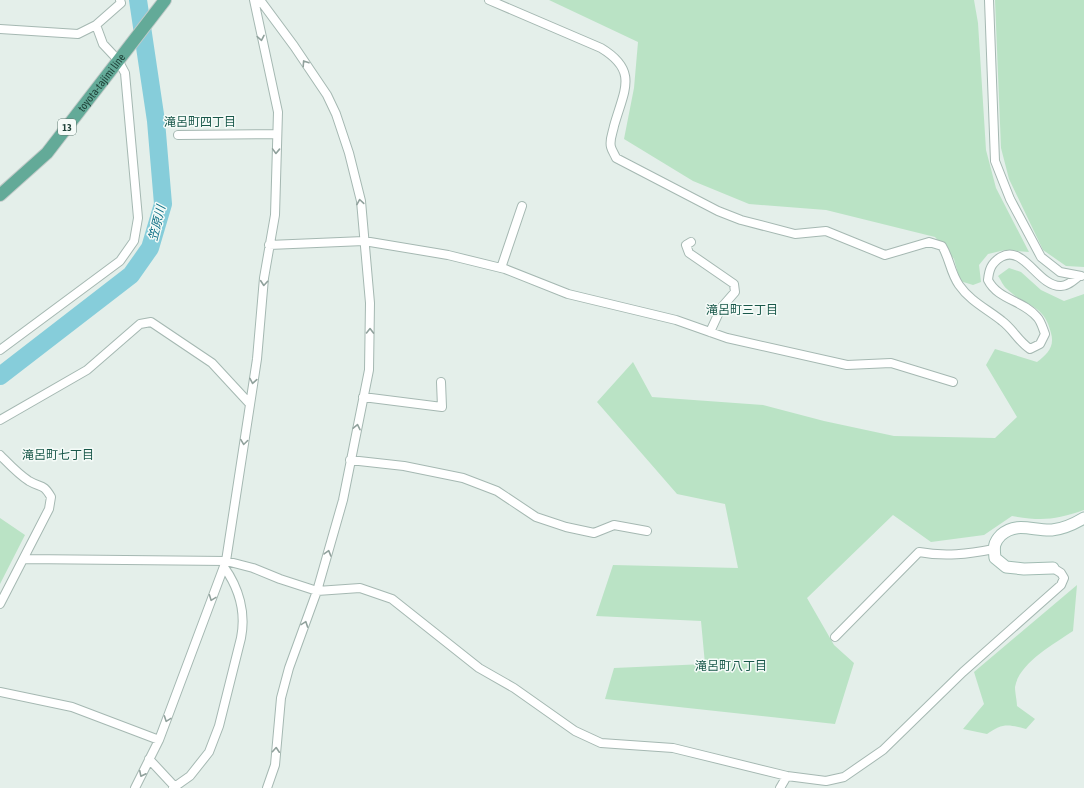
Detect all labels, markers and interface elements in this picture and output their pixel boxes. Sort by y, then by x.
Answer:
one-way arrow [256,35,265,41]
street label: toyota-tajimi line [75,51,127,114]
one-way arrow [302,60,310,67]
district label: 滝呂町四丁目 [164,115,236,129]
road number: 13 [58,119,76,135]
one-way arrow [272,148,280,154]
one-way arrow [356,199,365,205]
water label: 笠原川 [146,202,169,242]
one-way arrow [259,280,268,286]
district label: 滝呂町三丁目 [706,303,778,317]
one-way arrow [366,328,374,334]
one-way arrow [249,378,258,384]
one-way arrow [353,423,361,430]
one-way arrow [240,439,249,445]
district label: 滝呂町七丁目 [22,448,94,462]
one-way arrow [323,550,332,557]
one-way arrow [209,594,217,601]
one-way arrow [300,621,308,628]
district label: 滝呂町八丁目 [695,659,767,673]
one-way arrow [163,716,171,723]
one-way arrow [271,747,280,753]
one-way arrow [139,769,147,777]

